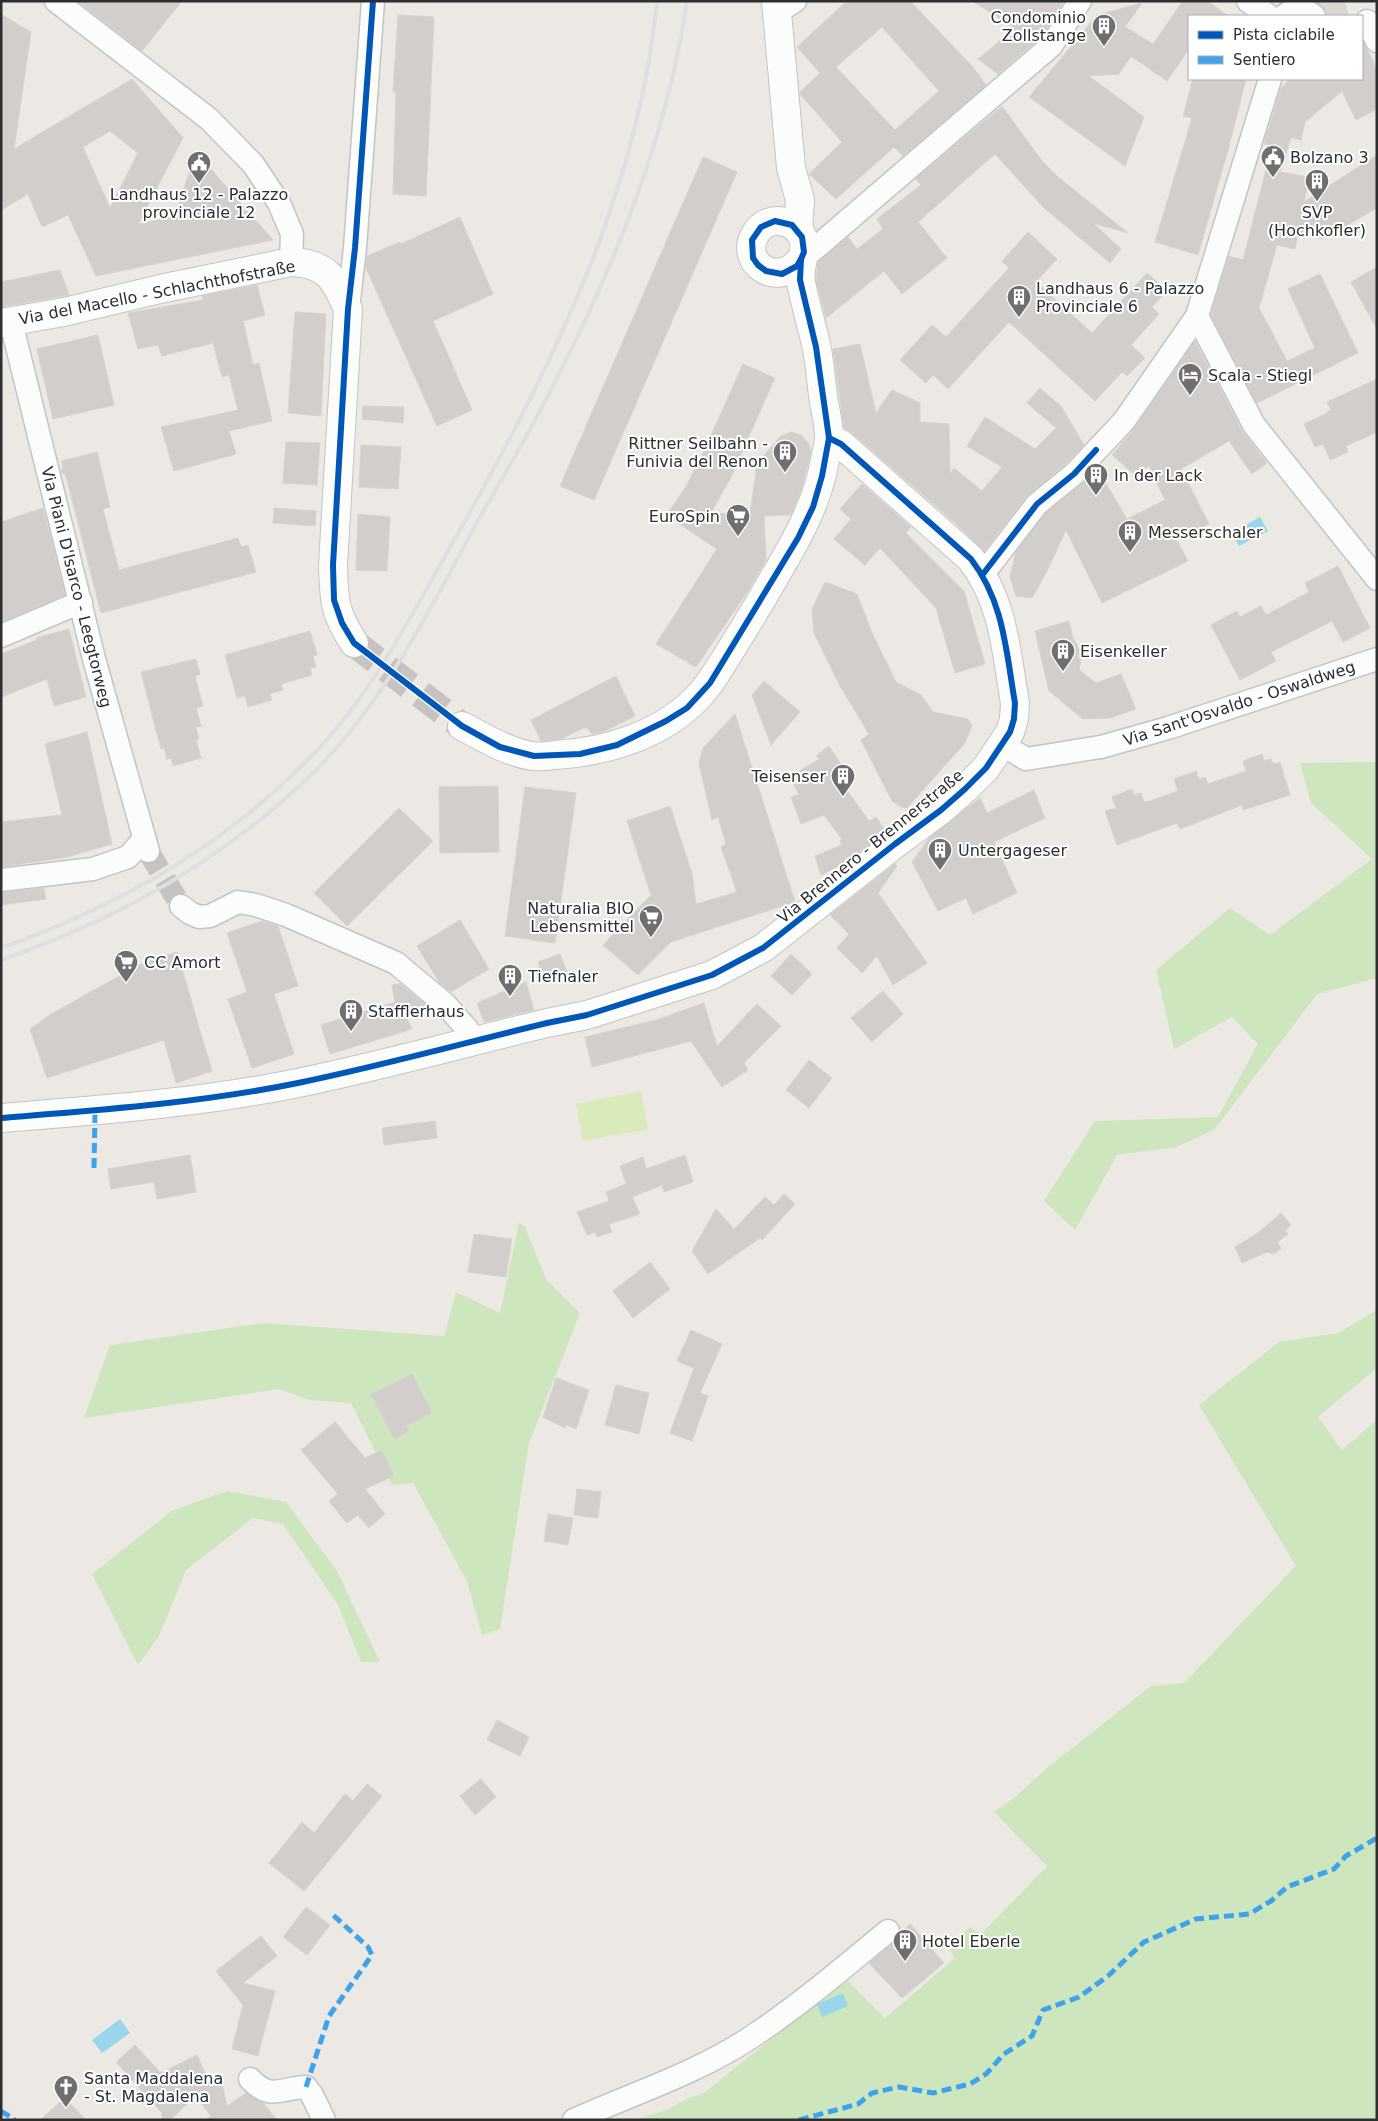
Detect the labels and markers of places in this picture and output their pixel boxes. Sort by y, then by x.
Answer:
place label: Condominio Zollstange [991,8,1086,45]
building icon: Condominio Zollstange [1091,13,1117,47]
public building icon: Bolzano 3 [1260,144,1286,178]
place label: Bolzano 3 [1290,148,1369,167]
public building icon: Landhaus 12 - Palazzo provinciale 12 [186,150,212,184]
building icon: SVP (Hochkofler) [1304,168,1330,202]
place label: Landhaus 12 - Palazzo provinciale 12 [110,185,288,222]
place label: SVP (Hochkofler) [1268,203,1366,240]
place label: Landhaus 6 - Palazzo Provinciale 6 [1036,279,1204,316]
building icon: Landhaus 6 - Palazzo Provinciale 6 [1006,284,1032,318]
hotel icon: Scala - Stiegl [1177,362,1203,396]
place label: Scala - Stiegl [1208,366,1312,385]
place label: Rittner Seilbahn - Funivia del Renon [626,434,768,471]
building icon: Rittner Seilbahn - Funivia del Renon [772,439,798,473]
building icon: In der Lack [1083,462,1109,496]
place label: In der Lack [1114,466,1203,485]
supermarket icon: EuroSpin [725,503,751,537]
place label: EuroSpin [649,507,720,526]
building icon: Messerschaler [1117,519,1143,553]
place label: Messerschaler [1148,523,1263,542]
building icon: Eisenkeller [1050,638,1076,672]
place label: Eisenkeller [1080,642,1167,661]
building icon: Teisenser [830,763,856,797]
place label: Teisenser [751,767,826,786]
building icon: Untergageser [927,837,953,871]
place label: Untergageser [958,841,1067,860]
place label: Naturalia BIO Lebensmittel [527,899,634,936]
supermarket icon: Naturalia BIO Lebensmittel [638,904,664,938]
supermarket icon: CC Amort [113,949,139,983]
place label: CC Amort [144,953,221,972]
building icon: Tiefnaler [497,963,523,997]
place label: Tiefnaler [527,967,598,986]
building icon: Stafflerhaus [338,998,364,1032]
place label: Stafflerhaus [368,1002,464,1021]
building icon: Hotel Eberle [892,1928,918,1962]
place label: Hotel Eberle [922,1932,1020,1951]
place label: Santa Maddalena - St. Magdalena [84,2069,223,2106]
church icon: Santa Maddalena - St. Magdalena [53,2074,79,2108]

